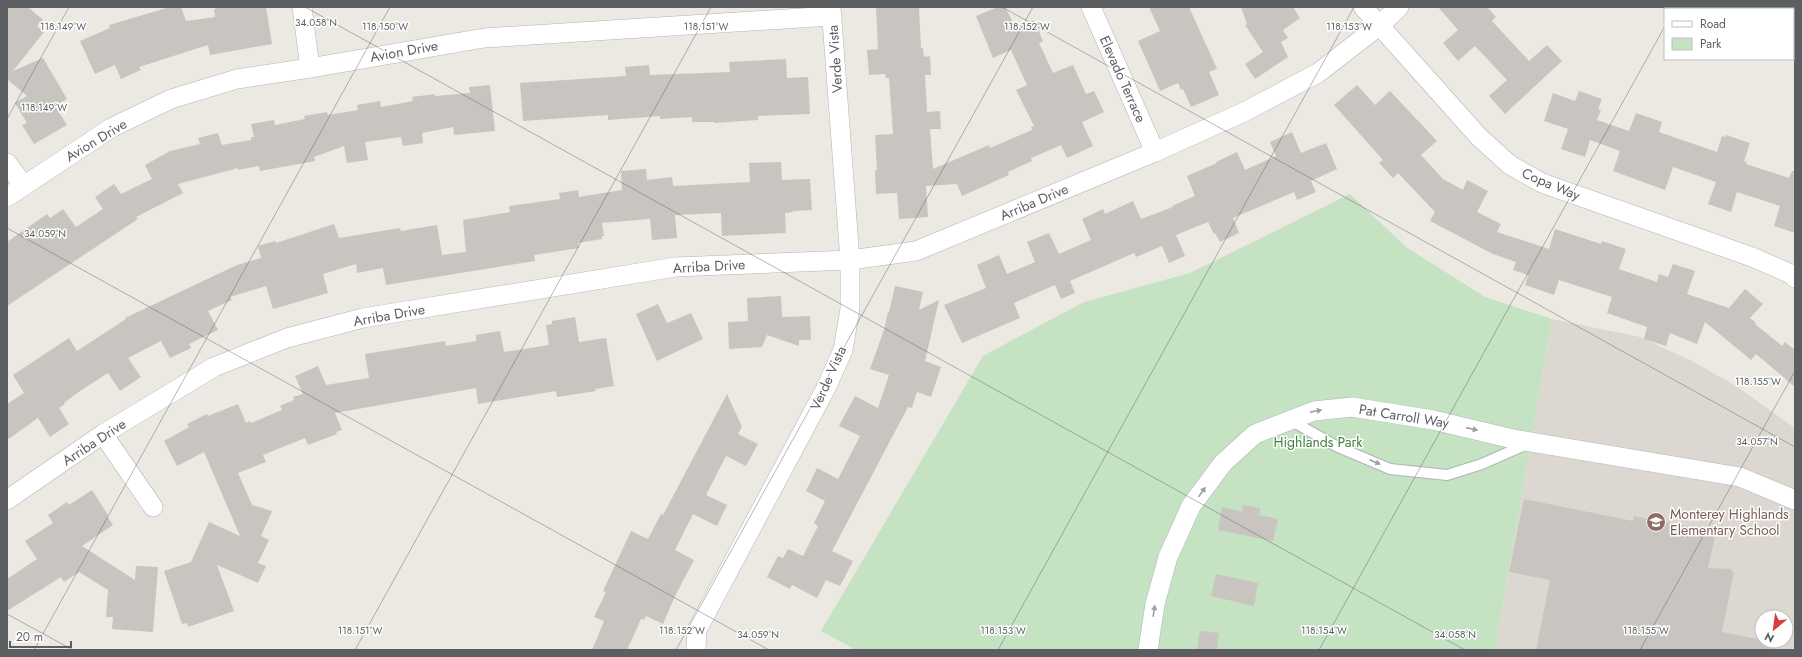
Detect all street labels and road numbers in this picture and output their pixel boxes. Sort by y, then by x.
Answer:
street label: Verde Vista [823,24,847,94]
street label: Elevado Terrace [1095,32,1151,126]
street label: Avion Drive [368,35,440,67]
street label: Avion Drive [61,114,131,166]
street label: Copa Way [1519,163,1584,206]
street label: Arriba Drive [997,179,1071,225]
street label: Arriba Drive [672,254,746,278]
street label: Arriba Drive [352,299,426,331]
street label: Verde Vista [805,343,851,413]
street label: Pat Carroll Way [1358,399,1451,433]
street label: Arriba Drive [58,414,130,470]

